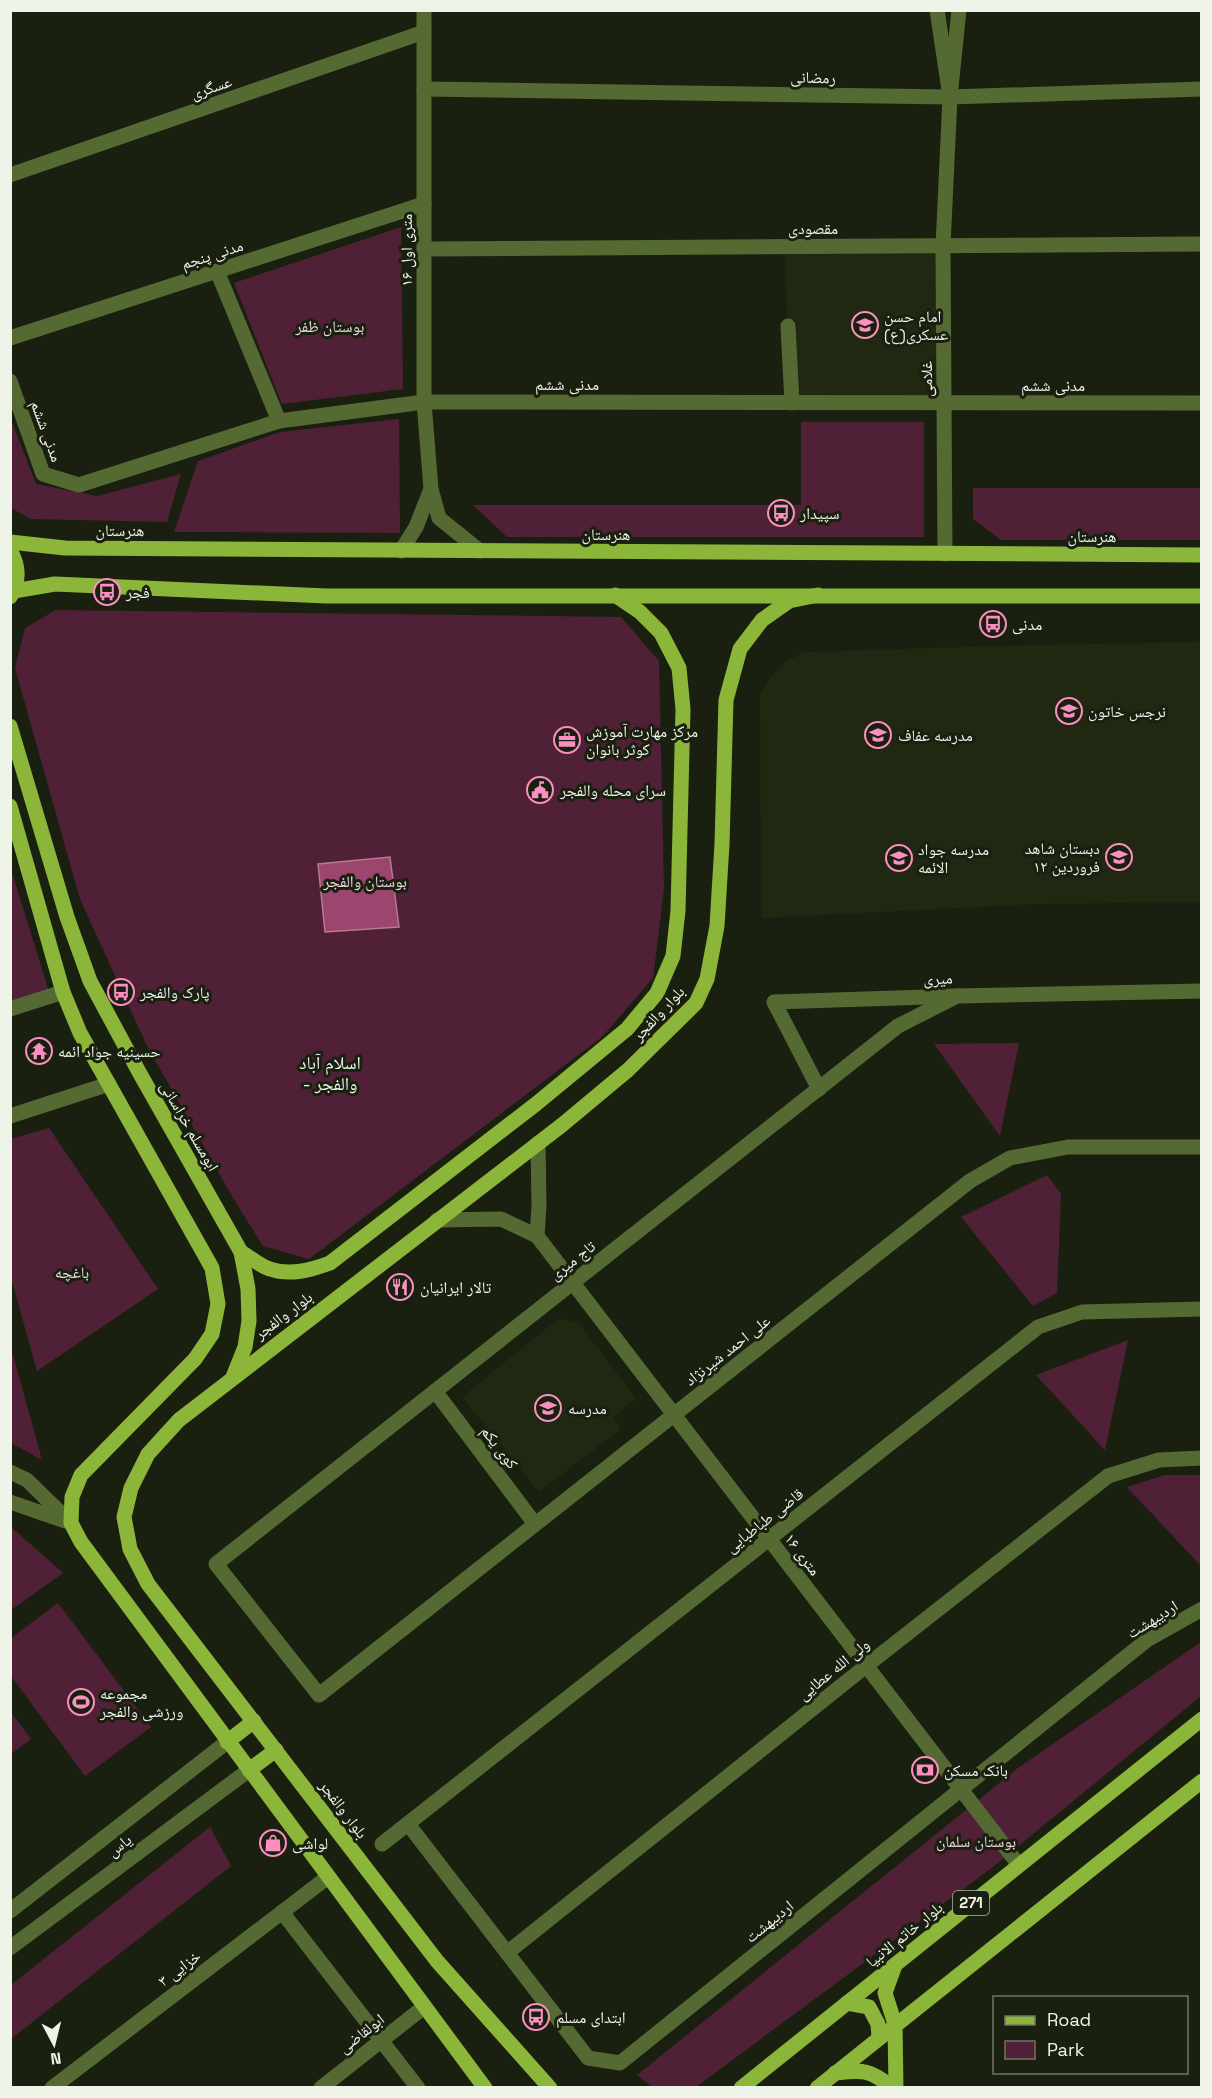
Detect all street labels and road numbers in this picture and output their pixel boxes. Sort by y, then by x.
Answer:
street label: رمضانی [790,67,836,88]
street label: عسگری [188,71,235,104]
street label: ۱۶ متری اول [396,214,417,286]
street label: مقصودی [788,218,838,239]
street label: مدنی پنجم [179,235,246,274]
street label: غلامی [916,361,937,397]
street label: مدنی ششم [535,374,599,395]
street label: مدنی ششم [1021,375,1085,396]
street label: مدنی ششم [26,398,67,465]
street label: هنرستان [96,520,144,541]
street label: هنرستان [582,524,630,545]
street label: هنرستان [1068,526,1116,547]
street label: میری [923,967,953,990]
street label: بلوار والفجر [627,981,689,1046]
street label: ابومسلم خراسانی [155,1077,224,1175]
street label: تاج میری [545,1236,600,1285]
street label: بلوار والفجر [249,1287,317,1345]
street label: علی احمد شیرنژاد [680,1310,775,1391]
street label: کوی یکم [476,1421,523,1474]
street label: قاضی طباطبایی [721,1483,808,1557]
street label: ۱۶ متری [780,1529,825,1580]
street label: اردیبهشت [1123,1596,1182,1643]
street label: ولی الله عطایی [793,1634,874,1705]
street label: بلوار والفجر [314,1775,372,1843]
street label: یاس [103,1829,136,1862]
road number: 271 [953,1891,989,1915]
street label: اردیبهشت [741,1895,798,1947]
street label: بلوار خاتم الانبیا [862,1897,947,1972]
street label: خزایی ۳ [154,1945,205,1991]
street label: ابولقاضی [334,2009,389,2058]

